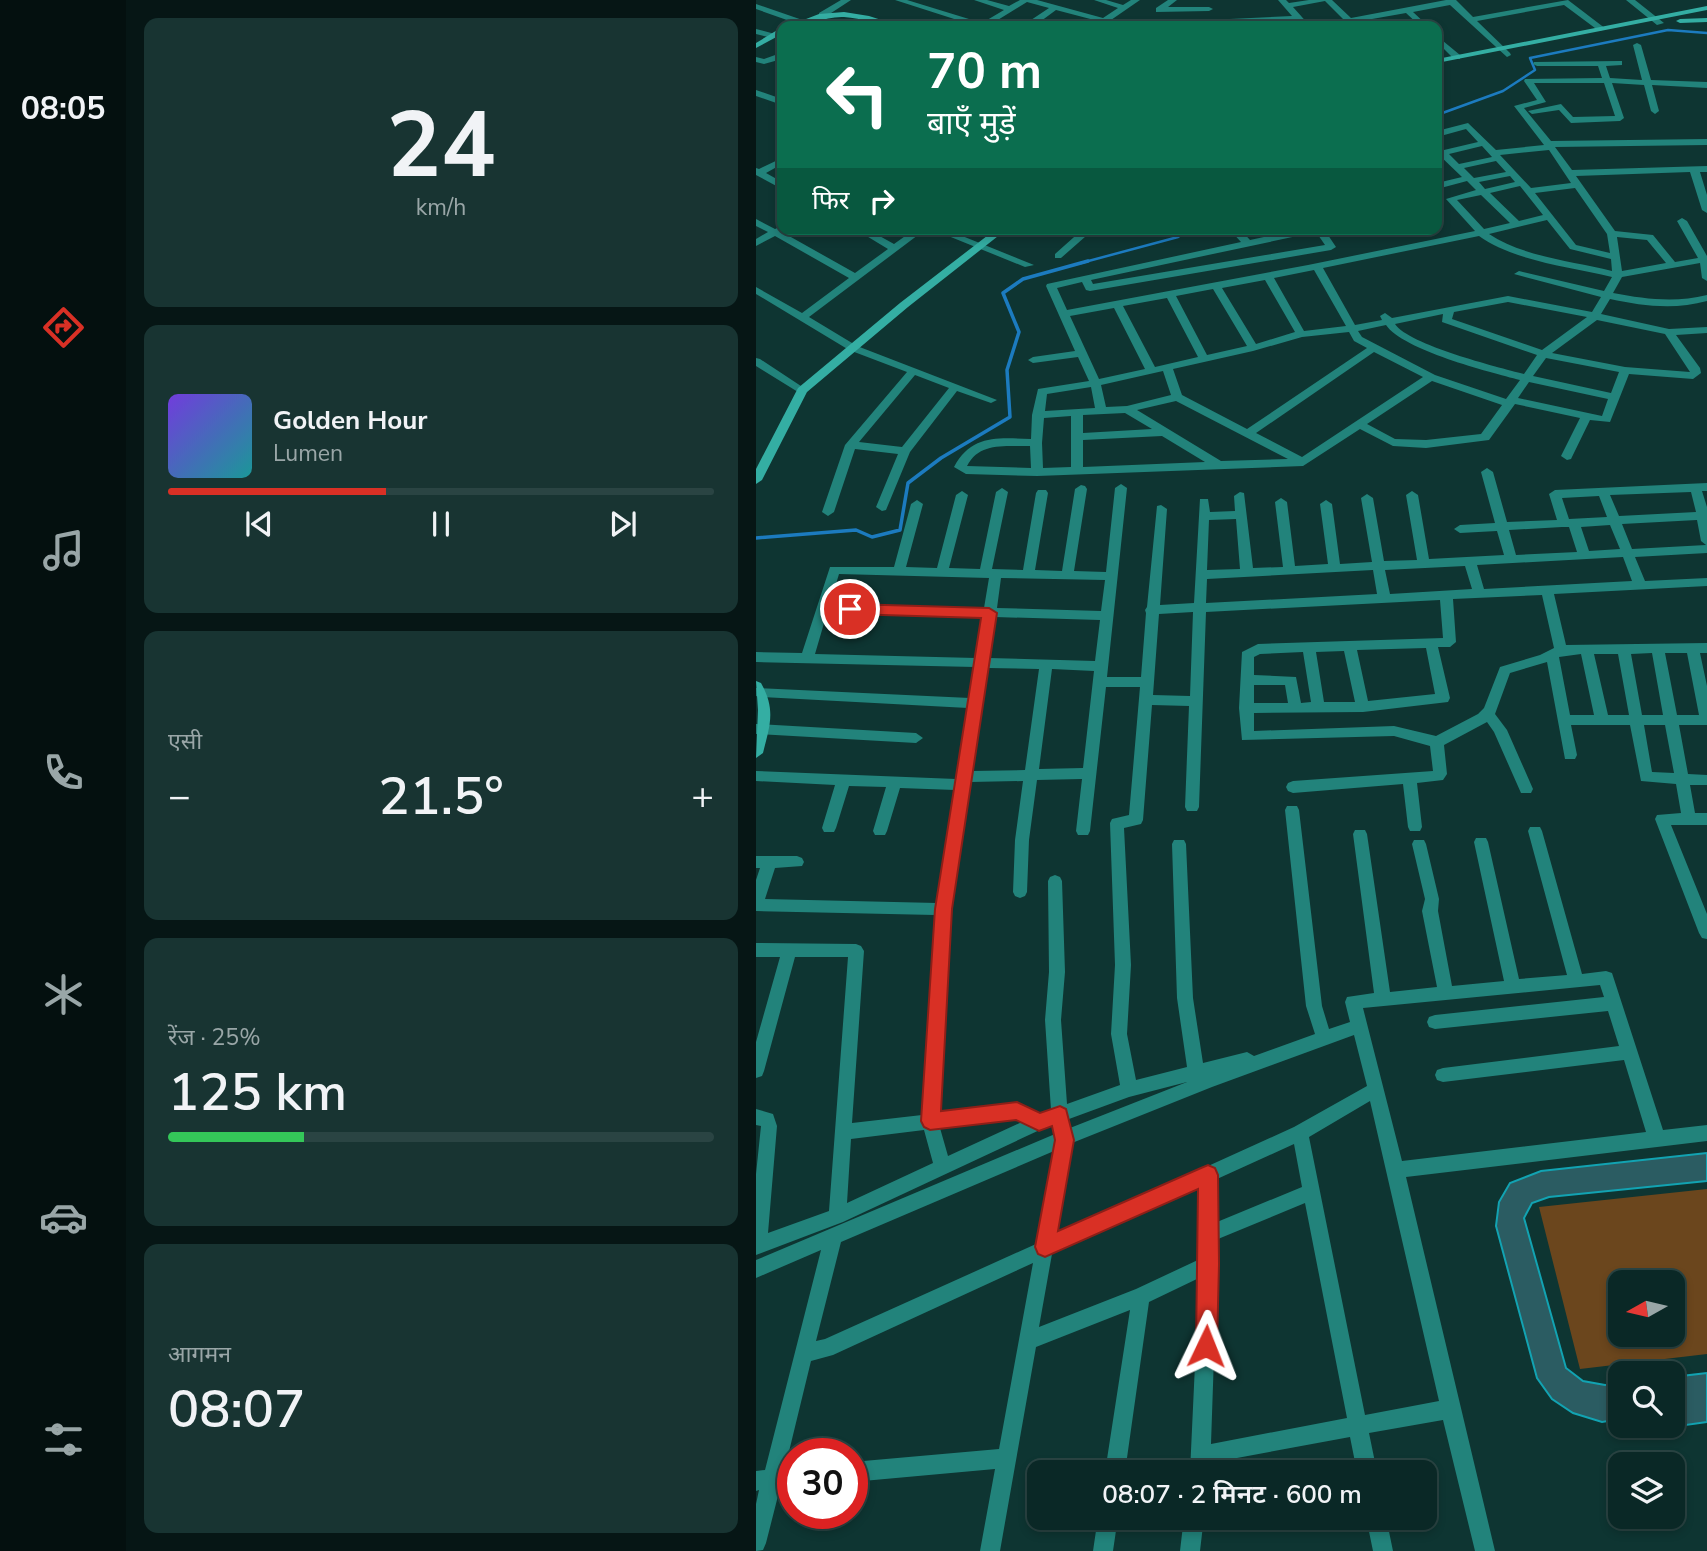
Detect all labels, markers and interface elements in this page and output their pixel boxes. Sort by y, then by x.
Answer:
text: 70 m [927,38,1042,105]
icon: left [812,49,903,140]
text: 24 [386,84,496,208]
text: 08:05 [21,87,105,130]
text: बाएँ मुड़ें [927,102,1016,145]
icon: right [863,182,901,220]
text: फिर [812,183,849,218]
text: km/h [416,192,466,223]
icon: directions [39,303,88,352]
text: Golden Hour [273,403,428,438]
text: Lumen [273,438,343,469]
icon: previous [240,505,278,543]
icon: pause [422,505,460,543]
icon: next [604,505,642,543]
icon: music [39,526,88,575]
pin [820,579,880,639]
icon: arrive [831,590,869,628]
text: एसी [168,726,202,757]
icon: phone [39,748,88,797]
text: 21.5° [378,761,504,832]
text: − [168,771,191,822]
text: + [691,771,714,822]
icon: climate [39,970,88,1019]
text: रेंज · 25% [168,1022,261,1053]
text: 125 km [168,1057,347,1128]
icon: car [39,1193,88,1242]
north arrow [1608,1270,1685,1348]
map controls [1608,1270,1685,1529]
position arrow [1169,1309,1243,1383]
text: आगमन [168,1339,231,1370]
button: search [1608,1361,1685,1438]
text: 08:07 [168,1374,305,1445]
icon: filters [39,1415,88,1464]
speed limit sign: 30 [777,1438,868,1529]
button: layers [1608,1452,1685,1529]
text: 08:07 · 2 मिनट · 600 m [1102,1477,1362,1512]

